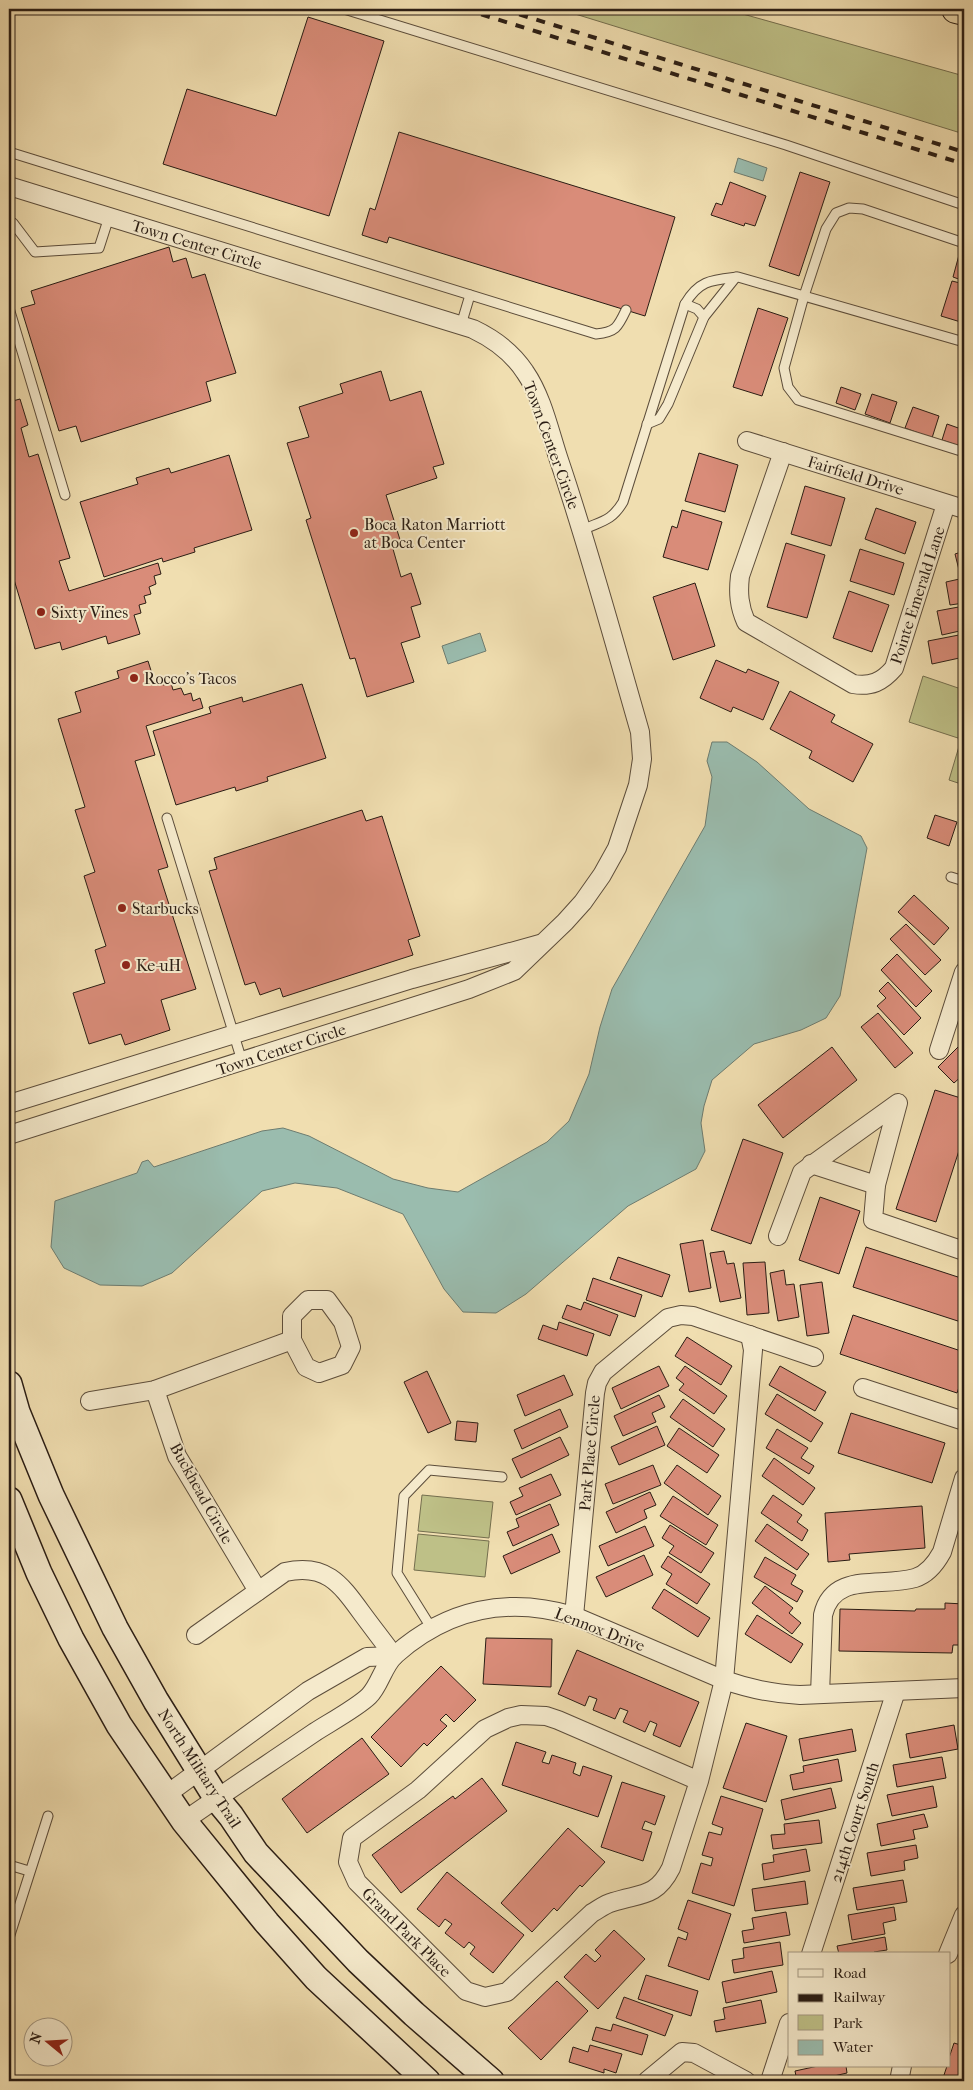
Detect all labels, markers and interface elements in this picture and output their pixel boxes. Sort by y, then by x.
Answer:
street label: Town Center Circle [130,216,264,273]
street label: Town Center Circle [520,379,584,512]
street label: Fairfield Drive [805,452,906,499]
place label: Boca Raton Marriott at Boca Center [364,515,506,552]
street label: Pointe Emerald Lane [886,524,949,667]
marker: Boca Raton Marriott at Boca Center [348,527,360,539]
place label: Sixty Vines [51,603,128,622]
marker: Sixty Vines [35,606,47,618]
place label: Rocco's Tacos [144,669,236,688]
marker: Rocco's Tacos [128,672,140,684]
place label: Starbucks [132,899,199,918]
marker: Starbucks [116,902,128,914]
place label: Ke-uH [136,956,181,975]
marker: Ke-uH [120,959,132,971]
street label: Town Center Circle [214,1020,348,1079]
street label: Park Place Circle [575,1394,604,1512]
street label: Buckhead Circle [166,1440,237,1547]
street label: Lennox Drive [552,1604,648,1655]
street label: North Military Trail [154,1705,245,1832]
street label: 214th Court South [826,1760,883,1885]
street label: Grand Park Place [358,1884,455,1981]
legend [788,1952,950,2068]
text: Road [833,1964,867,1982]
text: Railway [833,1988,886,2006]
text: Park [833,2014,863,2032]
north arrow [22,2018,72,2068]
text: N [26,2030,46,2046]
text: Water [832,2038,873,2056]

